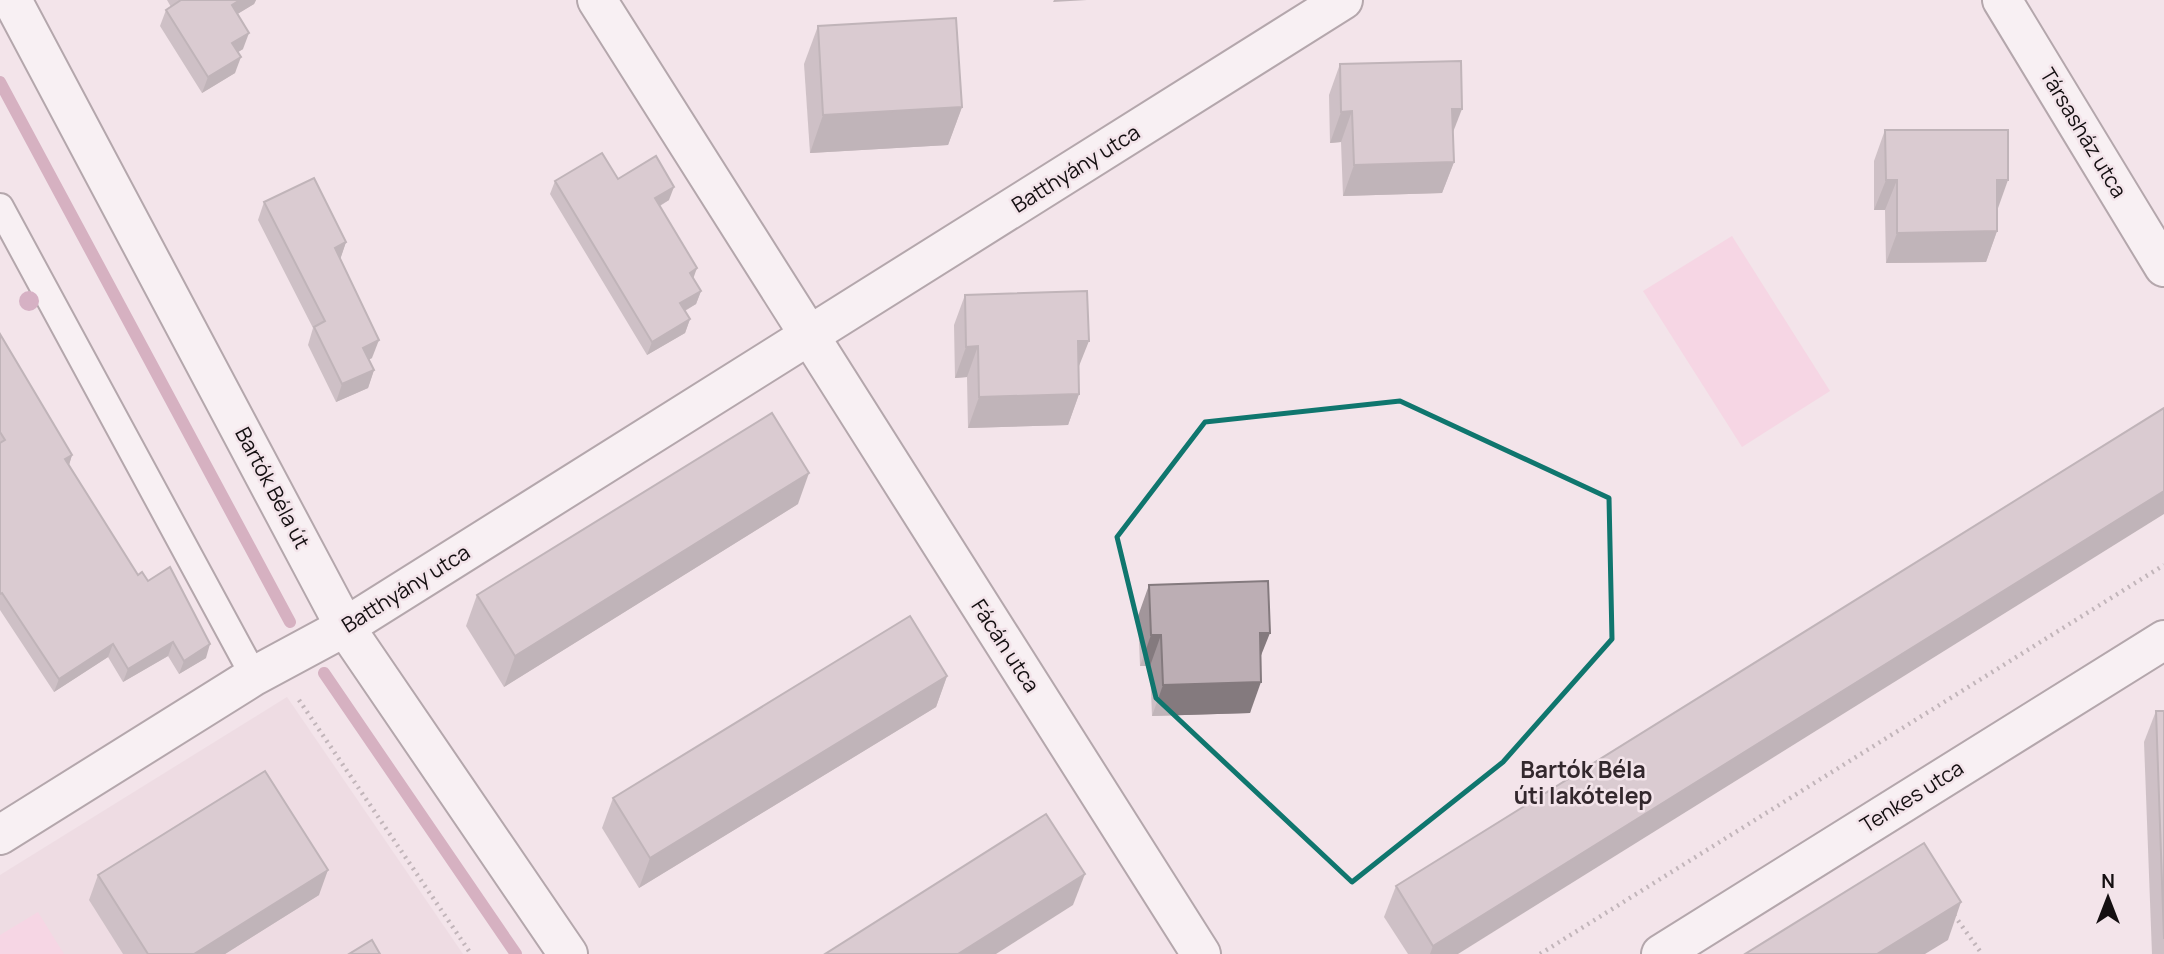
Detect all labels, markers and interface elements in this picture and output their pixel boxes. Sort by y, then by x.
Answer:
street label: Társasház utca [2034,62,2134,203]
street label: Batthyány utca [1006,118,1145,219]
street label: Bartók Béla út [229,422,317,553]
street label: Batthyány utca [336,538,475,639]
street label: Fácán utca [965,594,1046,697]
district label: Bartók Béla úti lakótelep [1514,753,1652,811]
street label: Tenkes utca [1855,753,1968,839]
north arrow [2073,863,2143,933]
text: N [2101,868,2115,894]

